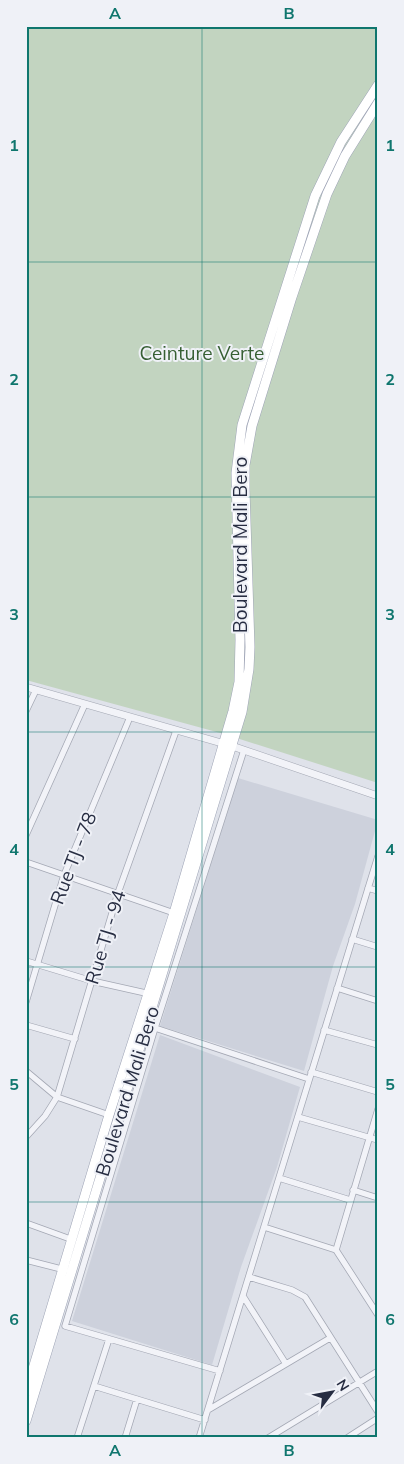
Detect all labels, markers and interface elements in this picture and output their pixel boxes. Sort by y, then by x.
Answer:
text: A [109,3,121,23]
text: B [283,3,295,23]
text: 1 [9,135,19,155]
text: 1 [385,135,395,155]
park label: Ceinture Verte [140,341,264,365]
text: 2 [9,369,19,389]
text: 2 [385,369,395,389]
street label: Boulevard Mali Bero [228,457,252,633]
text: 3 [9,604,19,624]
text: 3 [385,604,395,624]
street label: Rue TJ - 78 [44,808,102,908]
text: 4 [9,839,19,859]
text: 4 [385,839,395,859]
street label: Rue TJ - 94 [79,887,131,987]
street label: Boulevard Mali Bero [90,1003,164,1179]
text: 5 [9,1074,19,1094]
text: 5 [385,1074,395,1094]
text: 6 [9,1309,19,1329]
text: 6 [385,1309,395,1329]
north arrow [306,1366,356,1416]
text: N [333,1376,353,1394]
text: A [109,1440,121,1460]
text: B [283,1440,295,1460]

